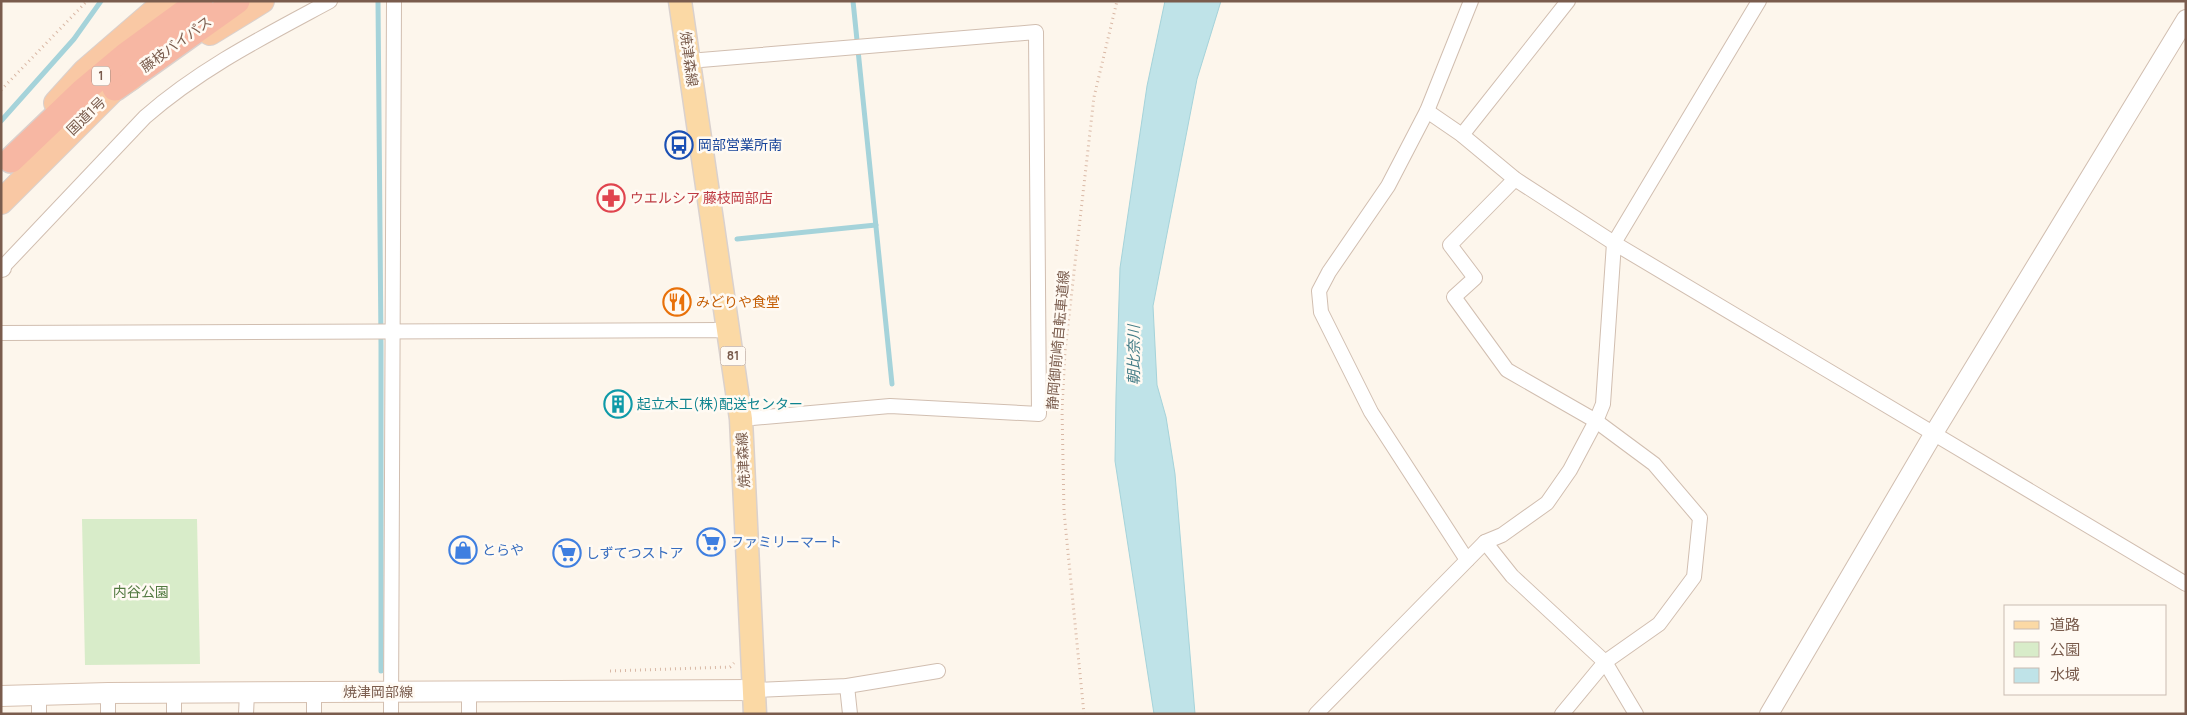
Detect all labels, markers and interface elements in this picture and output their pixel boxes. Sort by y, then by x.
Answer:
street label: 藤枝バイパス [136,11,215,76]
street label: 焼津森線 [676,30,703,88]
road number: 1 [92,66,110,85]
street label: 国道1号 [62,92,109,139]
bus stop icon: 岡部営業所南 [664,130,694,160]
place label: 岡部営業所南 [698,135,782,154]
pharmacy icon: ウエルシア 藤枝岡部店 [596,183,626,213]
place label: ウエルシア 藤枝岡部店 [630,188,773,207]
street label: 静岡御前崎自転車道線 [1042,269,1073,411]
restaurant icon: みどりや食堂 [662,287,692,317]
place label: みどりや食堂 [696,292,780,311]
water label: 朝比奈川 [1123,323,1144,385]
road number: 81 [720,346,746,366]
building icon: 起立木工(株)配送センター [603,389,633,419]
place label: 起立木工(株)配送センター [637,394,803,413]
street label: 焼津森線 [732,432,753,488]
supermarket icon: ファミリーマート [696,527,726,557]
place label: ファミリーマート [730,532,842,551]
shop icon: とらや [448,535,478,565]
supermarket icon: しずてつストア [552,538,582,568]
place label: とらや [482,540,524,559]
place label: しずてつストア [586,543,683,562]
park label: 内谷公園 [113,582,169,601]
legend [2004,605,2167,695]
text: 道路 [2050,614,2080,635]
text: 公園 [2050,639,2080,660]
text: 水域 [2050,664,2080,685]
street label: 焼津岡部線 [343,682,413,701]

